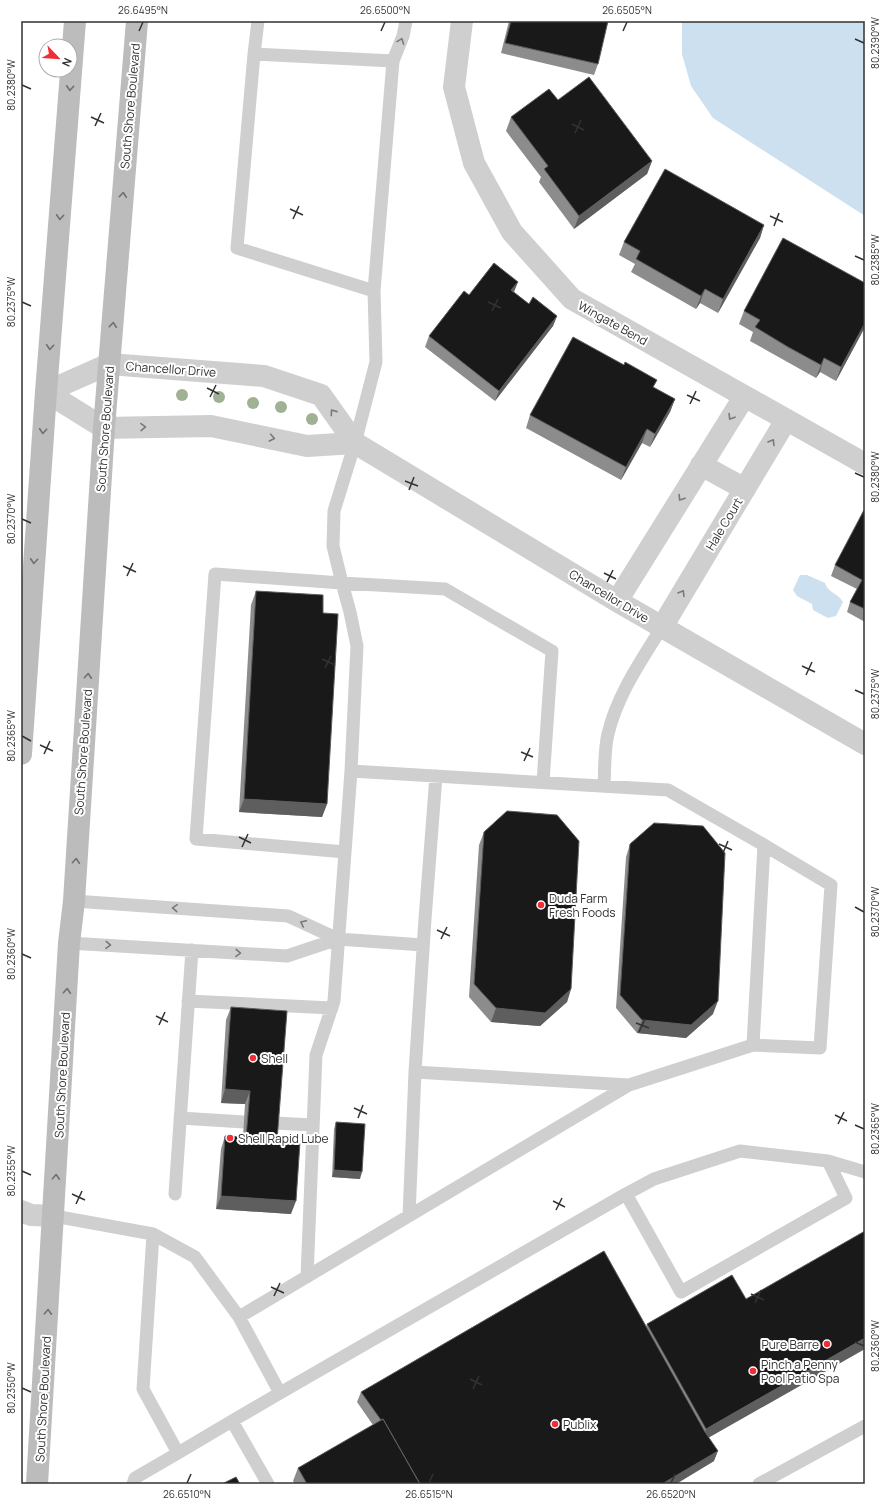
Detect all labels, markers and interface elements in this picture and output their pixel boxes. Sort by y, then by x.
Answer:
text: 26.6495°N [118,3,168,17]
text: 26.6500°N [360,3,410,17]
text: 26.6505°N [602,3,652,17]
text: 80.2390°W [868,16,882,69]
north arrow [38,38,78,78]
one-way arrow [396,38,404,45]
street label: South Shore Boulevard [116,42,144,170]
text: N [59,56,76,69]
text: 80.2380°W [4,59,18,111]
one-way arrow [65,85,74,91]
one-way arrow [118,192,127,198]
one-way arrow [55,214,64,220]
text: 80.2385°W [868,234,882,286]
text: 80.2375°W [4,276,18,327]
street label: Wingate Bend [575,297,651,349]
one-way arrow [108,322,117,328]
one-way arrow [45,344,54,350]
street label: Chancellor Drive [125,357,217,381]
street label: South Shore Boulevard [92,366,118,492]
one-way arrow [331,409,338,416]
one-way arrow [728,413,736,420]
one-way arrow [140,423,146,432]
one-way arrow [39,428,48,434]
one-way arrow [269,434,275,442]
one-way arrow [768,439,775,446]
text: 80.2380°W [868,451,882,503]
text: 80.2370°W [4,493,18,544]
one-way arrow [678,494,686,501]
street label: Hale Court [702,494,747,554]
one-way arrow [30,558,39,564]
street label: Chancellor Drive [566,565,652,627]
one-way arrow [677,590,684,597]
text: 80.2375°W [868,668,882,719]
one-way arrow [84,673,93,679]
street label: South Shore Boulevard [70,689,96,815]
text: 80.2365°W [4,710,18,762]
one-way arrow [72,858,81,864]
text: 80.2370°W [868,886,882,937]
place label: Duda Farm Fresh Foods [549,890,616,921]
marker: Duda Farm Fresh Foods [536,900,546,910]
one-way arrow [172,903,178,912]
one-way arrow [300,920,307,928]
text: 80.2360°W [4,927,18,980]
one-way arrow [105,941,111,950]
one-way arrow [235,948,241,957]
one-way arrow [62,988,71,994]
street label: South Shore Boulevard [50,1012,74,1138]
place label: Shell [261,1050,288,1067]
marker: Shell [248,1053,258,1063]
text: 80.2365°W [868,1103,882,1155]
place label: Shell Rapid Lube [238,1130,329,1147]
marker: Shell Rapid Lube [225,1133,235,1143]
text: 80.2355°W [4,1145,18,1197]
one-way arrow [52,1174,60,1180]
one-way arrow [43,1309,52,1315]
text: 80.2360°W [868,1319,882,1372]
street label: South Shore Boulevard [31,1336,55,1462]
place label: Pure Barre [761,1336,819,1353]
marker: Pure Barre [822,1339,832,1349]
place label: Pinch a Penny Pool Patio Spa [761,1356,840,1387]
text: 80.2350°W [4,1362,18,1414]
marker: Pinch a Penny Pool Patio Spa [748,1366,758,1376]
place label: Publix [563,1416,597,1433]
marker: Publix [550,1419,560,1429]
text: 26.6510°N [163,1487,211,1501]
text: 26.6515°N [405,1487,453,1501]
text: 26.6520°N [646,1487,696,1501]

